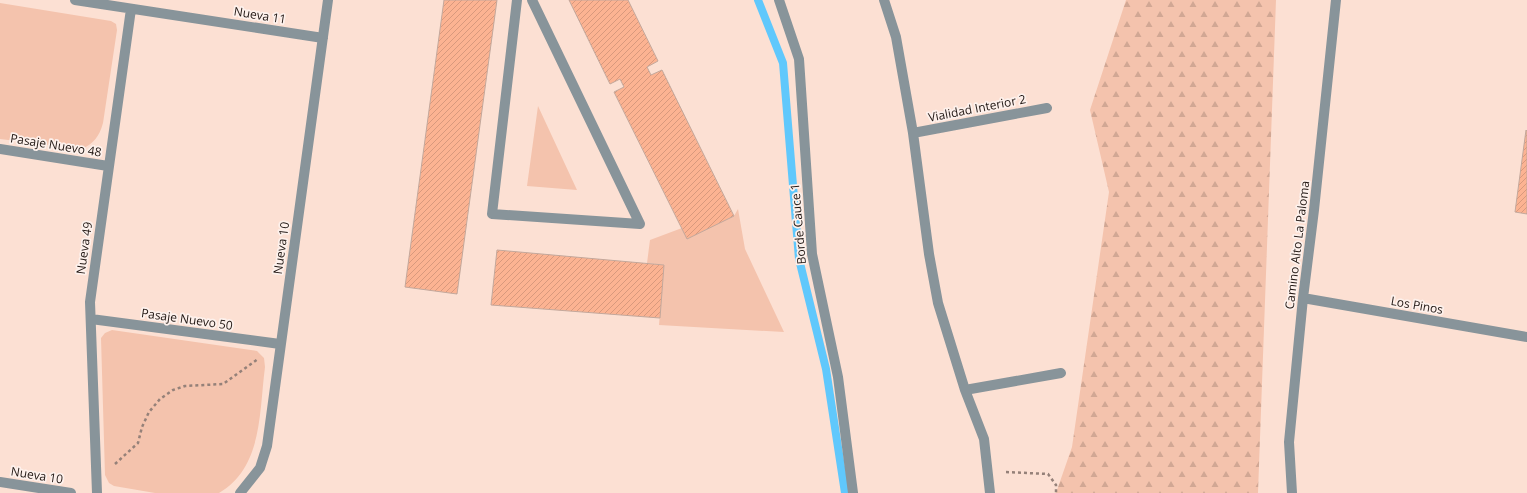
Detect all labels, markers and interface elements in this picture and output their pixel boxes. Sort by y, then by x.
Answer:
street label: Nueva 11 [233,2,287,28]
street label: Vialidad Interior 2 [927,90,1027,126]
street label: Pasaje Nuevo 48 [9,129,103,161]
street label: Camino Alto La Paloma [1281,180,1313,310]
street label: Borde Cauce 1 [786,183,810,265]
street label: Nueva 49 [72,221,96,275]
street label: Nueva 10 [269,221,293,275]
street label: Los Pinos [1389,292,1445,318]
street label: Pasaje Nuevo 50 [140,304,234,334]
street label: Nueva 10 [10,462,64,488]

